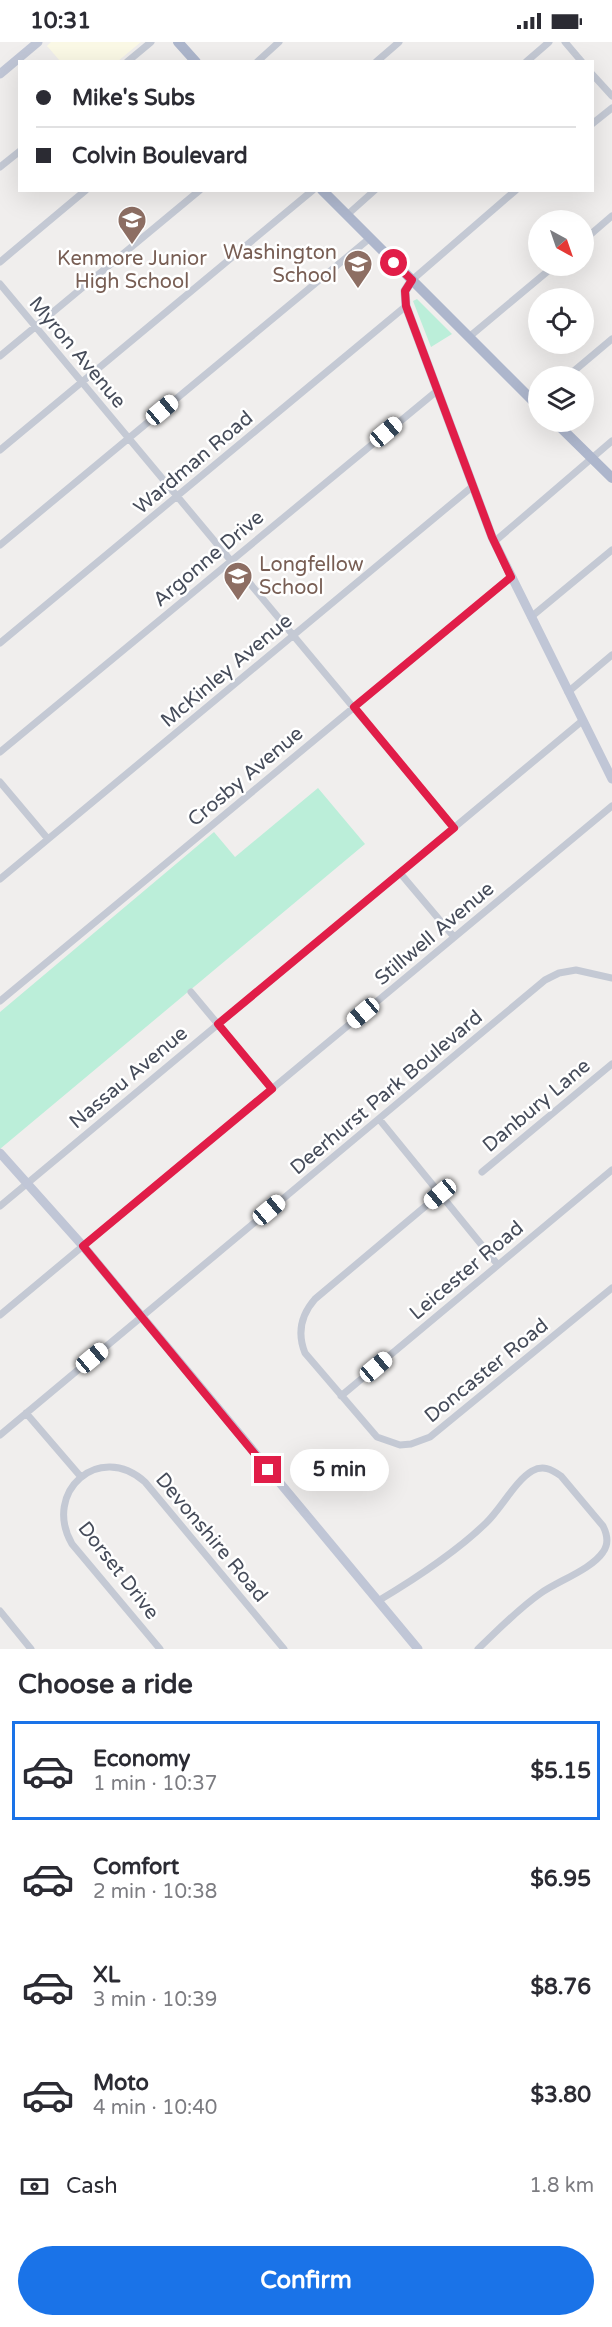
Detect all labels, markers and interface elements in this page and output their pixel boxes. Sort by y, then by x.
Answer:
text: 10:31 [30,8,91,34]
text: Mike's Subs [72,85,195,111]
text: Colvin Boulevard [72,143,248,169]
school or university icon: Kenmore Junior High School [116,204,148,246]
north arrow [528,210,594,276]
map controls [528,210,594,432]
place label: Washington School [223,241,337,288]
place label: Kenmore Junior High School [57,247,207,294]
school or university icon: Washington School [342,248,374,290]
route start [380,249,407,276]
button: locate [528,288,594,354]
street label: Myron Avenue [24,292,131,413]
button: layers [528,366,594,432]
car [142,392,182,428]
street label: Wardman Road [129,406,258,519]
car [366,414,406,450]
street label: Argonne Drive [148,506,269,612]
place label: Longfellow School [259,553,364,600]
school or university icon: Longfellow School [222,560,254,602]
street label: McKinley Avenue [156,609,297,733]
street label: Crosby Avenue [183,722,308,832]
street label: Stillwell Avenue [370,877,499,991]
car [343,995,383,1031]
street label: Deerhurst Park Boulevard [286,1005,487,1180]
street label: Nassau Avenue [65,1021,193,1134]
street label: Danbury Lane [478,1054,595,1158]
car [420,1176,460,1212]
car [249,1192,289,1228]
street label: Leicester Road [405,1216,528,1325]
street label: Doncaster Road [420,1314,553,1428]
car [72,1340,112,1376]
car [356,1349,396,1385]
callout: 5 min [289,1449,388,1491]
route end [254,1456,281,1483]
text: 5 min [313,1458,366,1482]
street label: Devonshire Road [150,1468,272,1607]
street label: Dorset Drive [73,1517,164,1624]
text: Choose a ride [18,1668,193,1701]
icon: car [21,1744,75,1798]
text: Economy [93,1746,190,1772]
text: $5.15 [530,1758,591,1784]
text: 1 min · 10:37 [93,1772,217,1796]
icon: car [21,1852,75,1906]
text: Comfort [93,1854,179,1880]
text: $6.95 [530,1866,591,1892]
text: 2 min · 10:38 [93,1880,217,1904]
icon: car [21,1960,75,2014]
text: XL [93,1962,120,1988]
text: $8.76 [530,1974,591,2000]
text: 3 min · 10:39 [93,1988,217,2012]
icon: car [21,2068,75,2122]
text: Moto [93,2070,149,2096]
text: $3.80 [530,2082,591,2108]
text: 4 min · 10:40 [93,2096,217,2120]
icon: cash [18,2170,51,2203]
text: Cash [66,2173,118,2199]
text: 1.8 km [529,2174,594,2198]
button: Confirm [18,2246,594,2315]

